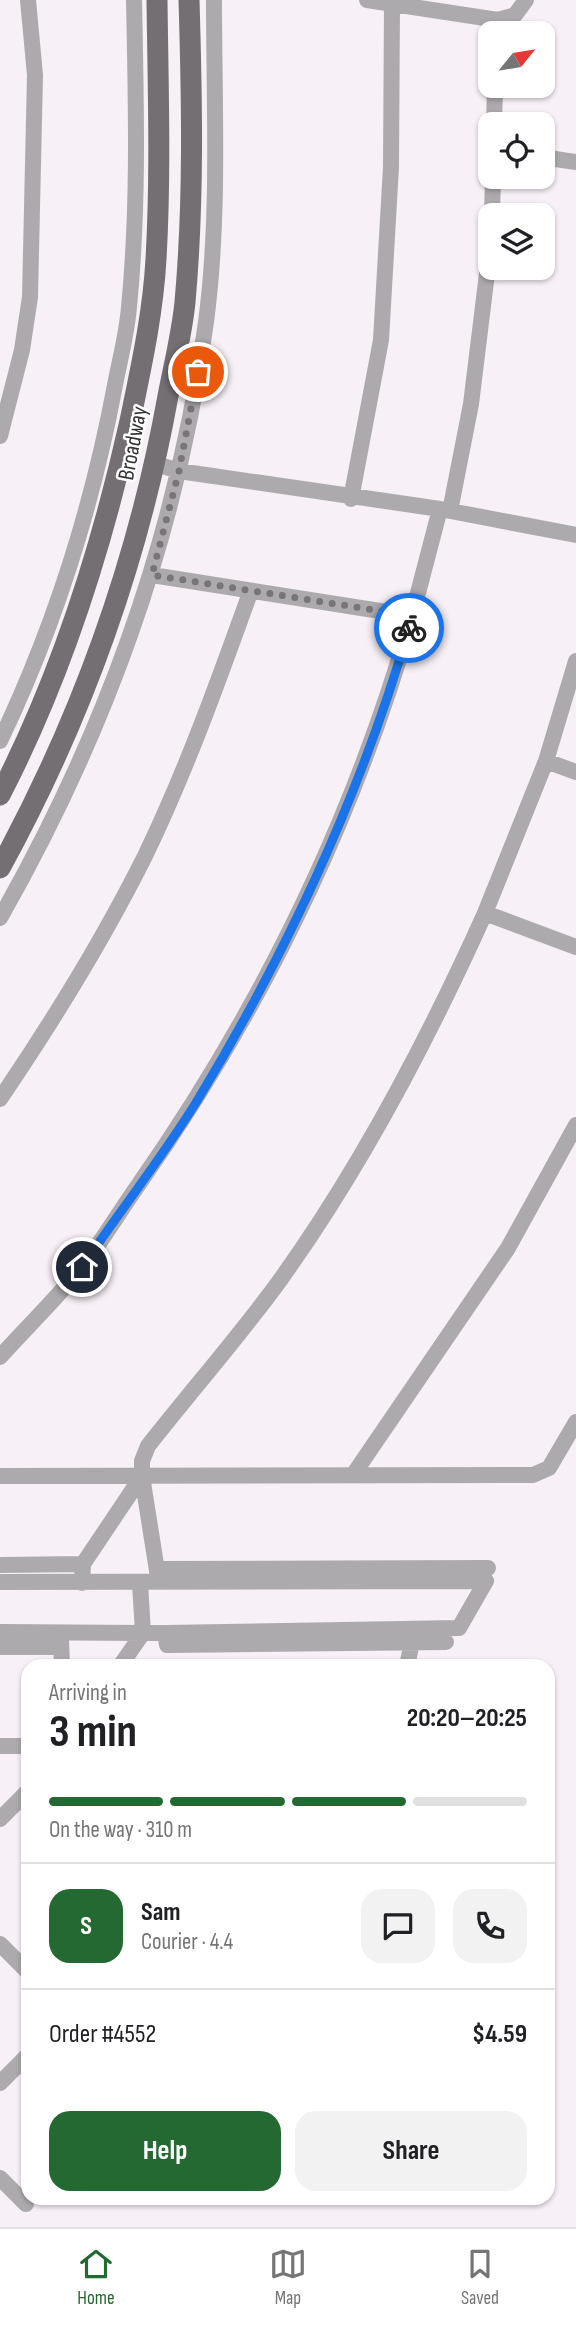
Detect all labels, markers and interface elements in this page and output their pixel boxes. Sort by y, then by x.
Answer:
north arrow [478,21,555,98]
map controls [478,21,555,280]
button: locate [478,112,555,189]
button: layers [478,203,555,280]
pin [168,342,228,402]
icon: bag [179,353,217,391]
street label: Broadway [112,404,154,482]
courier [374,593,444,663]
icon: bike [390,609,428,647]
pin [52,1237,112,1297]
icon: home [63,1248,101,1286]
text: Arriving in [49,1679,127,1707]
text: 20:20–20:25 [407,1703,527,1734]
text: 3 min [49,1705,137,1760]
text: On the way · 310 m [49,1816,192,1844]
button: chat [361,1889,435,1963]
button: phone [453,1889,527,1963]
text: Sam [141,1897,181,1928]
text: S [80,1911,92,1942]
text: Courier · 4.4 [141,1928,233,1956]
text: Order #4552 [49,2019,156,2050]
text: $4.59 [472,2019,527,2050]
button: Help [49,2111,281,2191]
button: Share [295,2111,527,2191]
tab: Home [77,2245,115,2310]
tab: Map [269,2245,307,2310]
tab: Saved [461,2245,499,2310]

